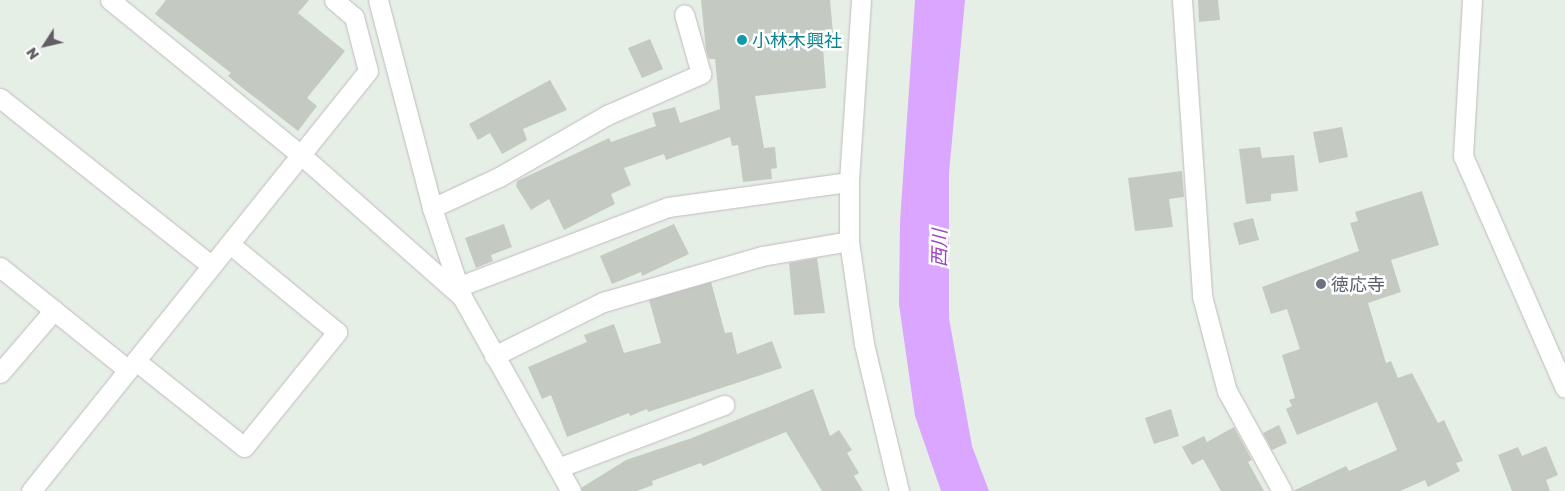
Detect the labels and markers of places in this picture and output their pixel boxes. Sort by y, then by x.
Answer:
place label: 小林木興社 [752,29,842,51]
marker: 小林木興社 [736,34,748,46]
place label: 徳応寺 [1331,273,1385,295]
marker: 徳応寺 [1315,278,1327,290]

